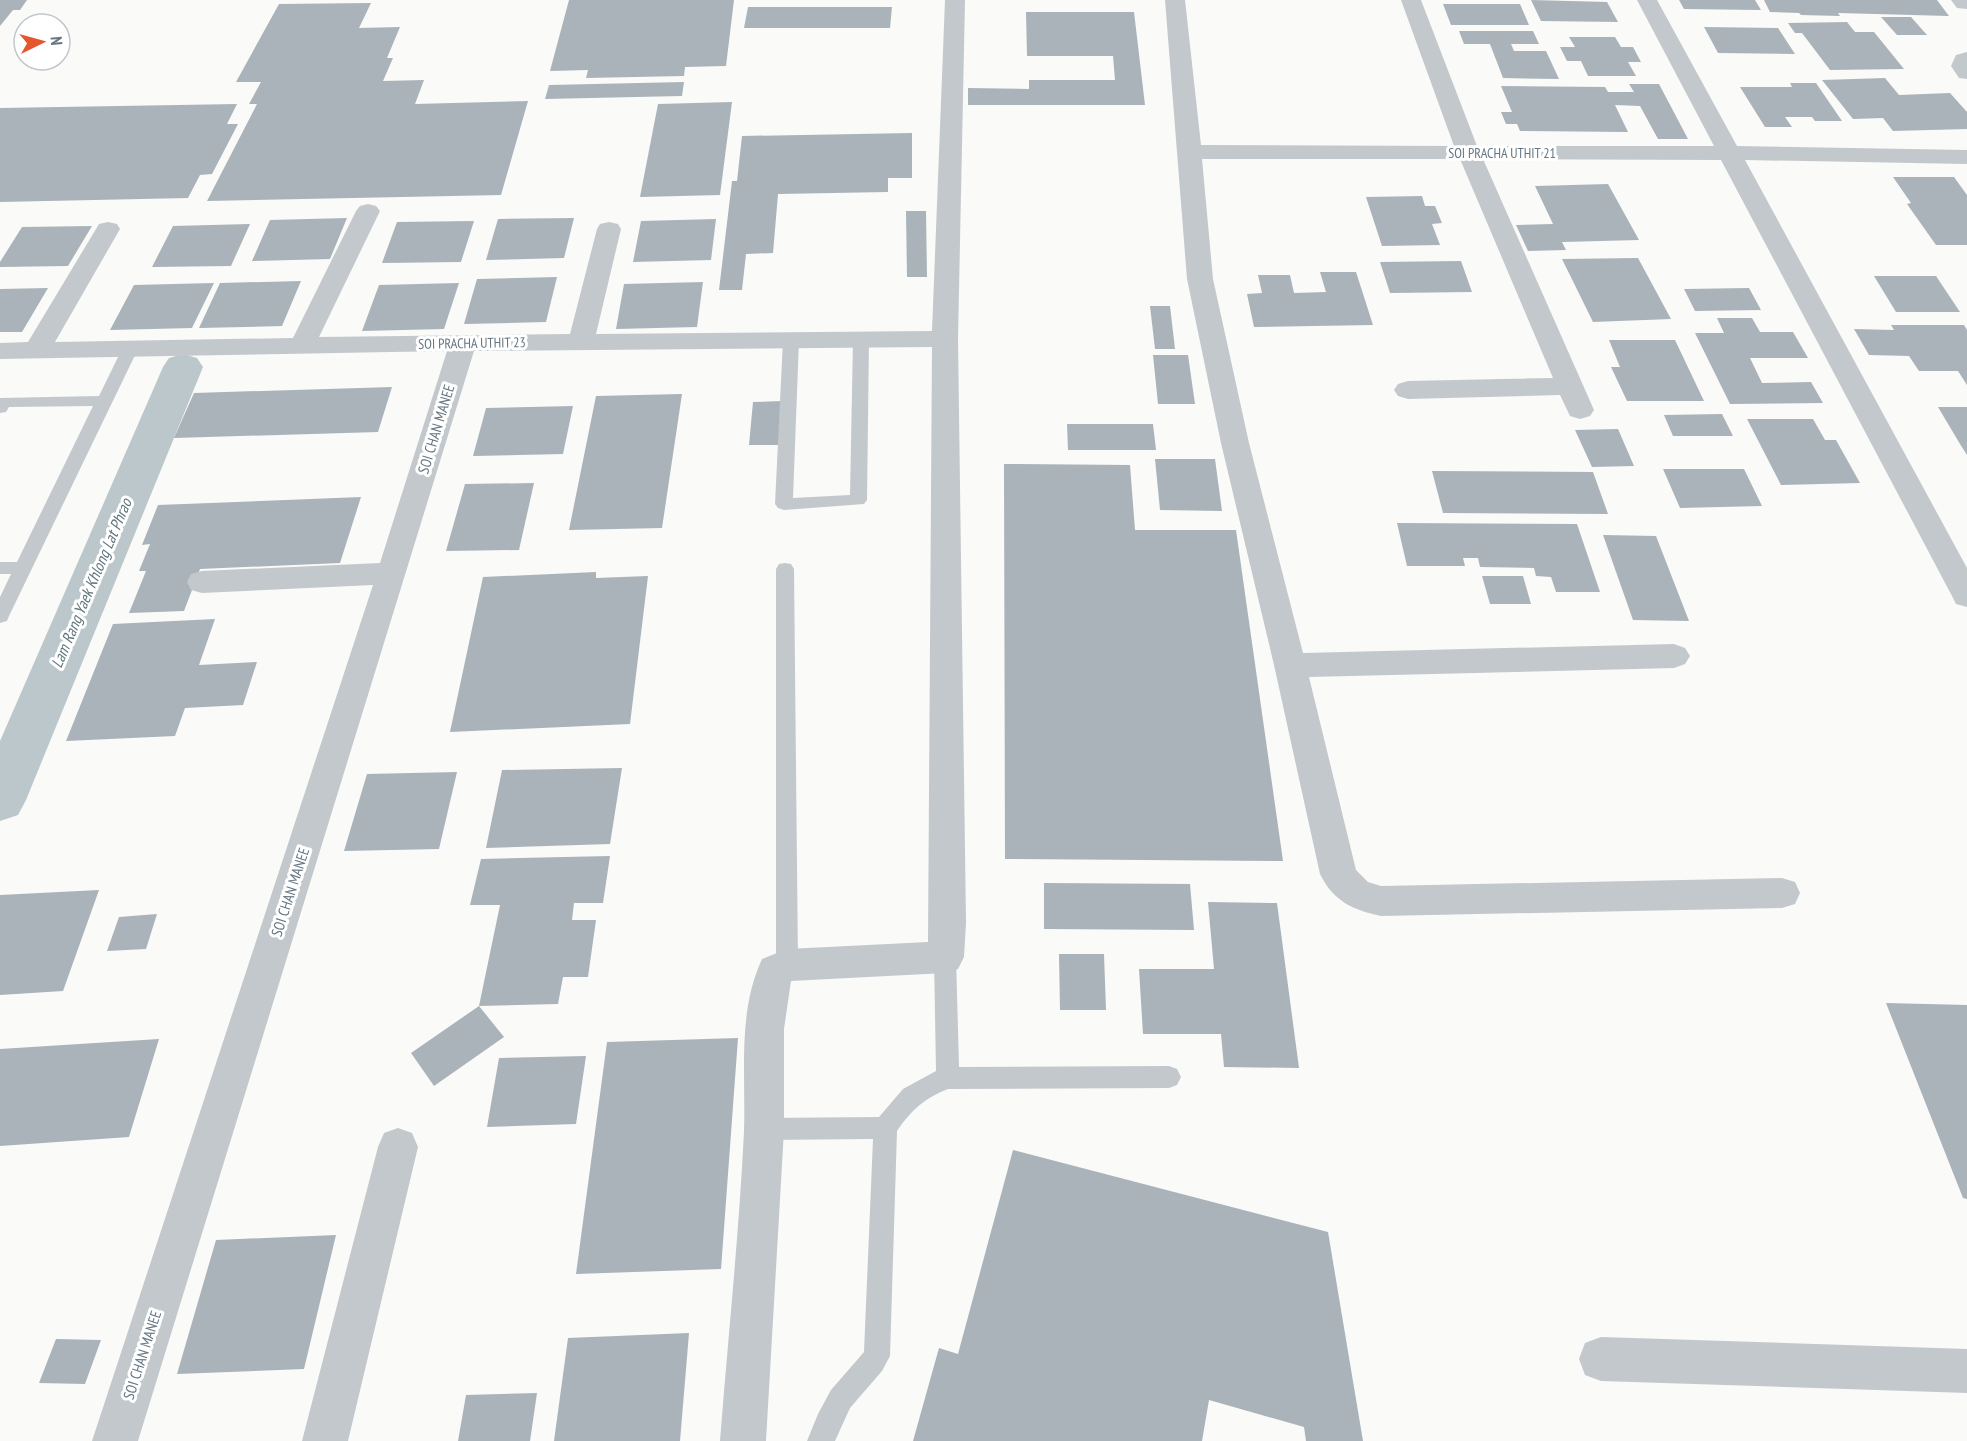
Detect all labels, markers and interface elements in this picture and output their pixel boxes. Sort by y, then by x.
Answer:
north arrow [12,12,72,72]
text: N [47,36,67,46]
street label: SOI PRACHA UTHIT 21 [1448,144,1556,162]
street label: SOI PRACHA UTHIT 23 [418,333,526,353]
street label: SOI CHAN MANEE [413,382,459,476]
water label: Lam Rang Yaek Khlong Lat Phrao [46,494,136,671]
street label: SOI CHAN MANEE [267,845,313,939]
street label: SOI CHAN MANEE [119,1308,165,1402]

